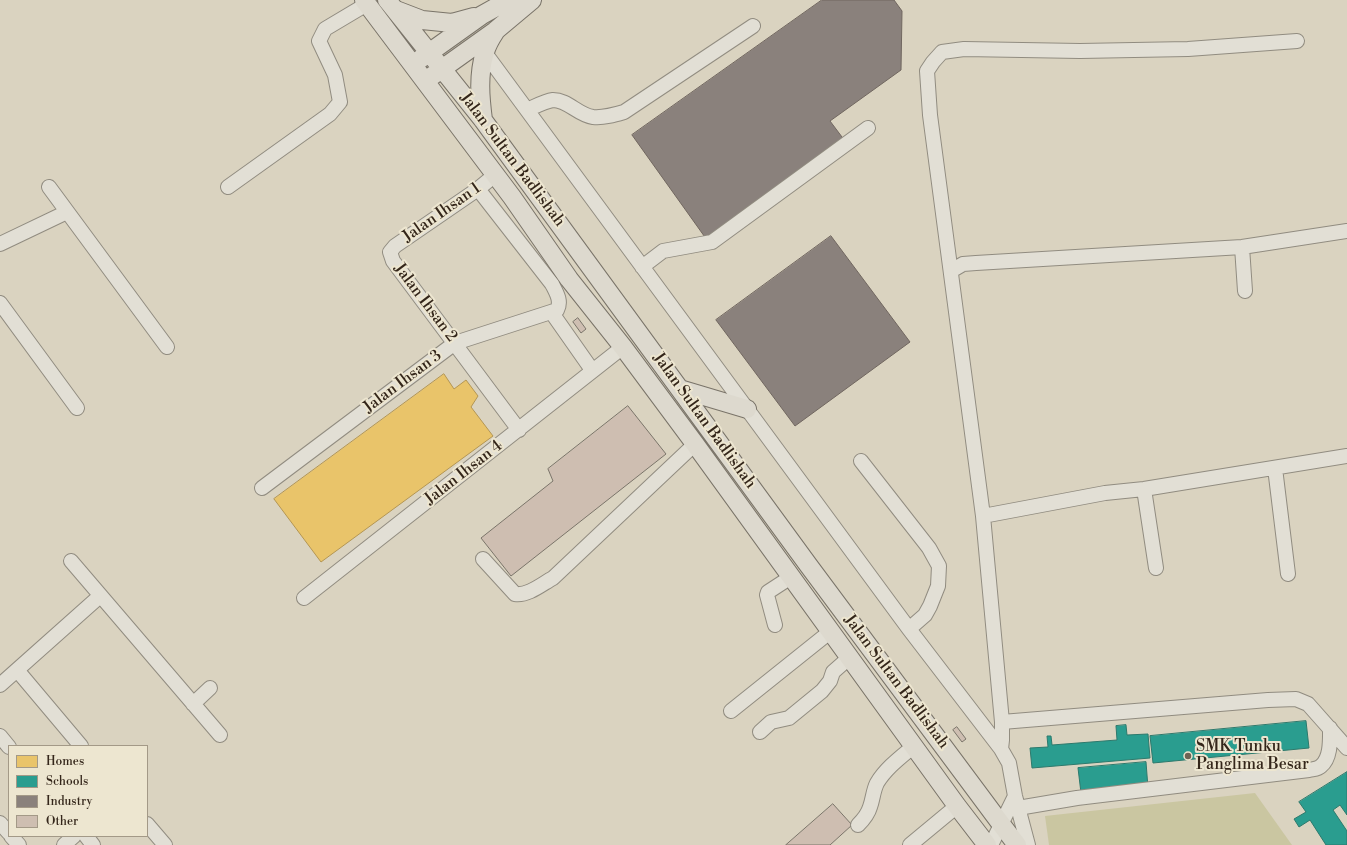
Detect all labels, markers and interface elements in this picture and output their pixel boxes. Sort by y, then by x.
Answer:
street label: Jalan Sultan Badlishah [455,89,569,231]
street label: Jalan Ihsan 1 [399,179,485,247]
street label: Jalan Ihsan 2 [389,260,461,346]
street label: Jalan Ihsan 3 [360,346,446,418]
street label: Jalan Sultan Badlishah [648,349,760,493]
street label: Jalan Ihsan 4 [421,437,507,509]
street label: Jalan Sultan Badlishah [839,611,953,753]
place label: SMK Tunku Panglima Besar [1196,737,1309,775]
legend [8,745,148,837]
marker: SMK Tunku Panglima Besar [1183,751,1193,761]
text: Homes [46,754,84,769]
text: Schools [46,774,88,789]
text: Industry [46,794,92,809]
text: Other [46,814,78,829]

